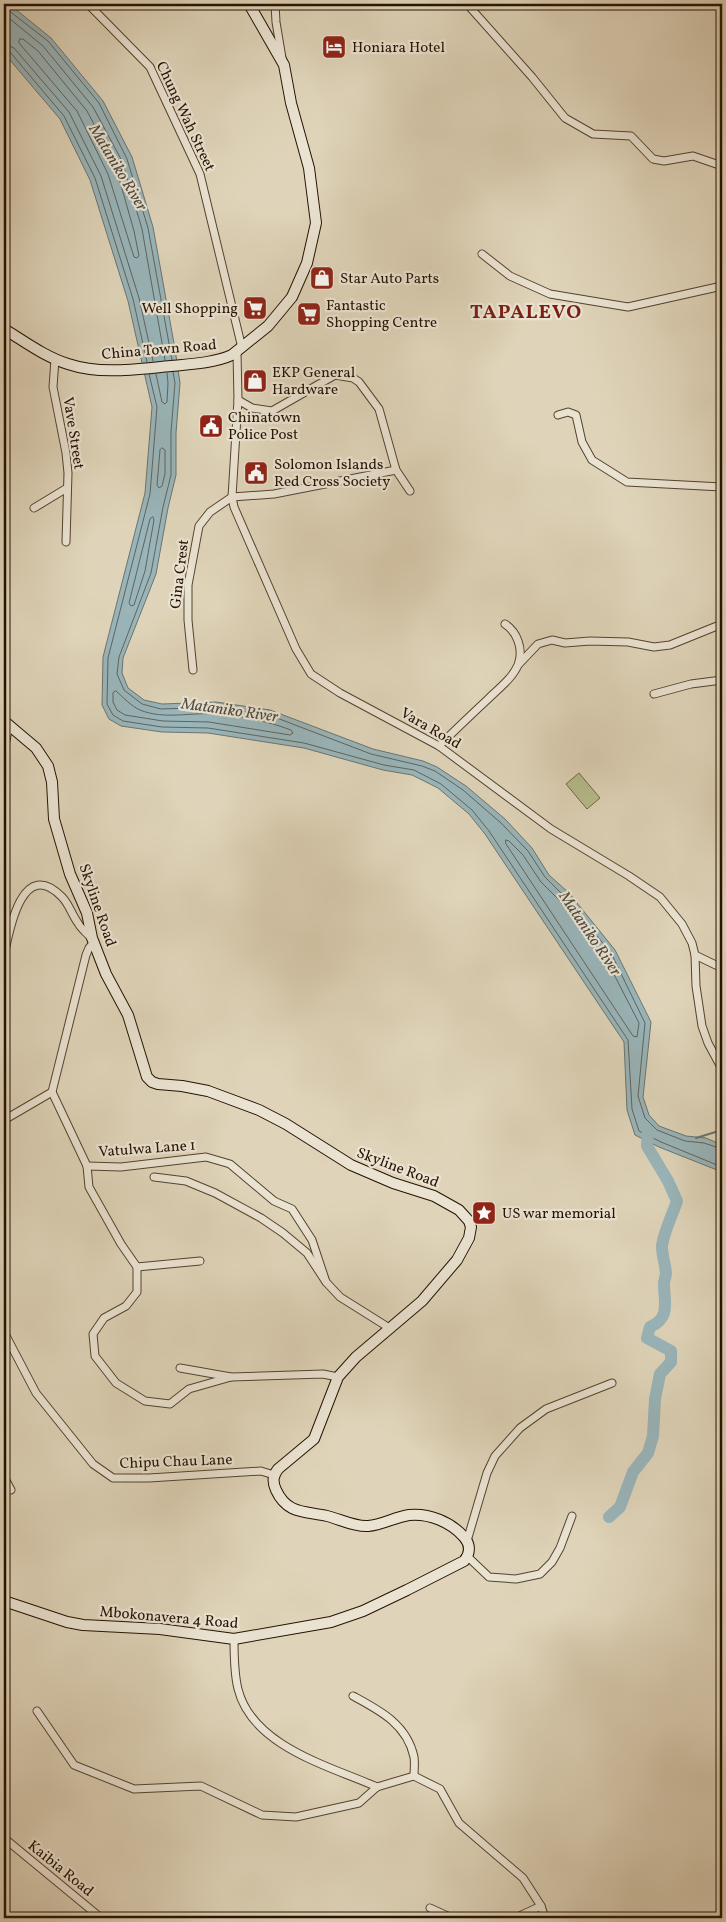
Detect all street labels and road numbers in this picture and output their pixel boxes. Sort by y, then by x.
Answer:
street label: Chung Wah Street [150,58,219,175]
street label: China Town Road [101,335,217,366]
street label: Vave Street [56,395,89,471]
street label: Gina Crest [166,538,195,610]
street label: Vara Road [396,703,465,755]
street label: Skyline Road [73,861,121,950]
street label: Vatulwa Lane 1 [98,1136,196,1163]
street label: Skyline Road [353,1143,442,1194]
street label: Chipu Chau Lane [119,1450,233,1475]
street label: Mbokonavera 4 Road [99,1602,239,1635]
street label: Kaibia Road [23,1836,97,1902]

